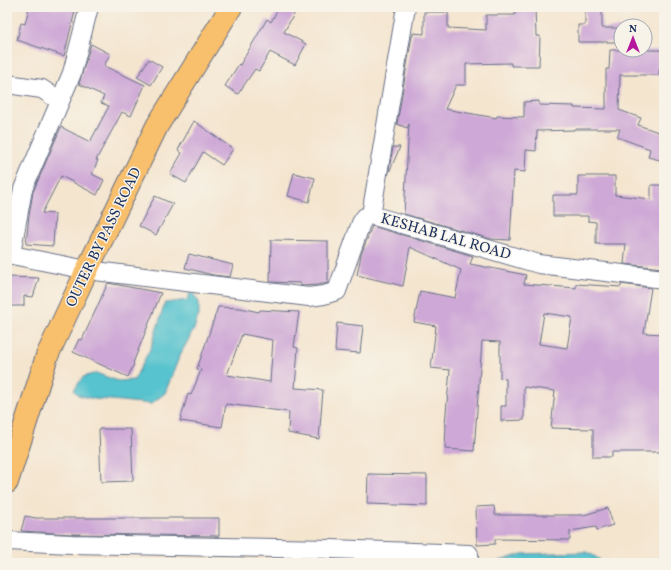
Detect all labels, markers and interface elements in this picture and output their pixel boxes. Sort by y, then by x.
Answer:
north arrow [613,18,653,58]
text: N [629,22,637,37]
street label: OUTER BY PASS ROAD [61,164,147,311]
street label: KESHAB LAL ROAD [378,209,513,266]

